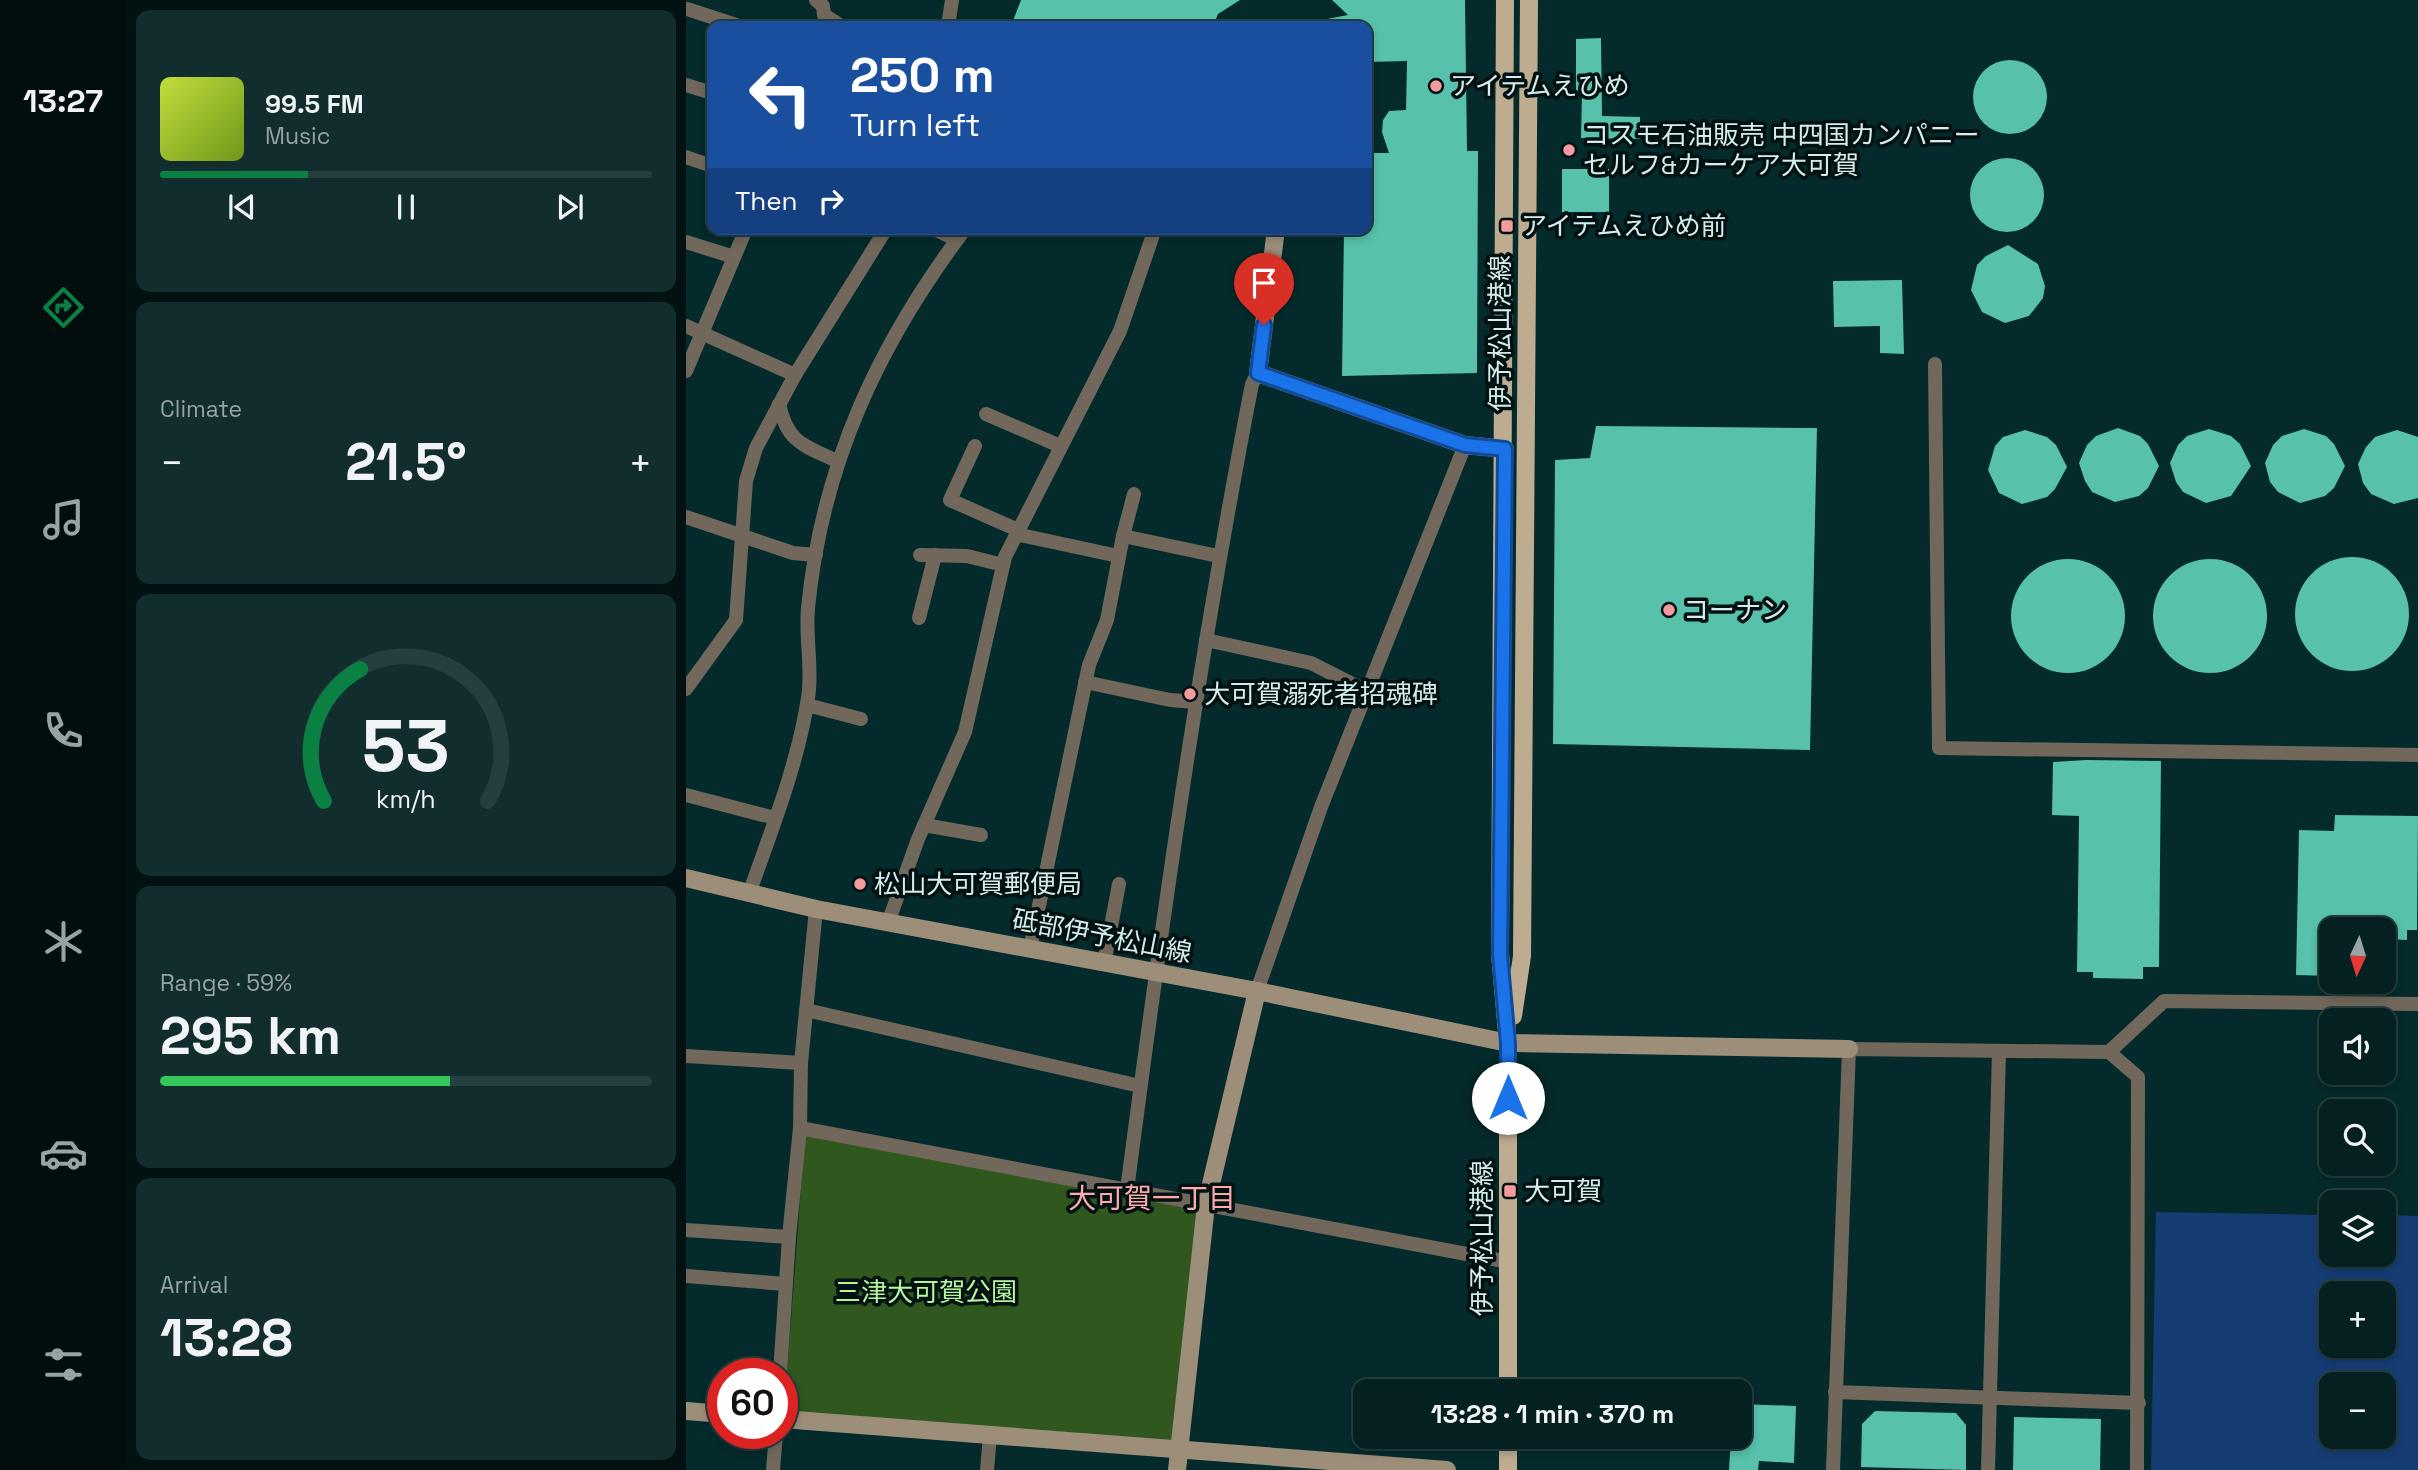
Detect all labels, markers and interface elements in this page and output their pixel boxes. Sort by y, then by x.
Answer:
text: 250 m [850,44,995,106]
icon: left [735,49,826,140]
place label: アイテムえひめ [1450,69,1629,103]
marker: アイテムえひめ [1428,78,1444,94]
text: 13:27 [23,81,103,121]
text: 99.5 FM [265,87,364,121]
text: Turn left [850,105,980,145]
place label: コスモ石油販売 中四国カンパニー セルフ&カーケア大可賀 [1583,118,1980,182]
text: Music [265,121,330,151]
marker: コスモ石油販売 中四国カンパニー セルフ&カーケア大可賀 [1561,142,1577,158]
icon: right [812,182,850,220]
text: Then [735,184,798,218]
icon: previous [223,188,261,226]
icon: pause [387,188,425,226]
icon: next [551,188,589,226]
place label: アイテムえひめ前 [1521,209,1726,243]
marker: アイテムえひめ前 [1499,218,1515,234]
pin [1234,253,1294,325]
street label: 伊予松山港線 [1483,255,1517,411]
icon: arrive [1245,264,1283,302]
icon: directions [39,283,88,332]
text: Climate [160,394,242,424]
text: 21.5° [345,429,467,495]
text: − [160,439,184,487]
text: + [628,439,652,487]
icon: music [39,495,88,544]
place label: コーナン [1683,593,1787,627]
marker: コーナン [1661,602,1677,618]
place label: 大可賀溺死者招魂碑 [1204,677,1438,711]
marker: 大可賀溺死者招魂碑 [1182,686,1198,702]
text: 53 [362,699,450,792]
icon: phone [39,706,88,755]
text: km/h [376,783,436,815]
place label: 松山大可賀郵便局 [874,867,1082,901]
marker: 松山大可賀郵便局 [852,876,868,892]
street label: 砥部伊予松山線 [1009,902,1195,970]
icon: climate [39,917,88,966]
north arrow [2319,917,2396,994]
map controls [2319,917,2396,1449]
text: Range · 59% [160,968,292,998]
text: 295 km [160,1003,341,1069]
button: sound [2319,1008,2396,1085]
position arrow [1471,1061,1545,1135]
button: search [2319,1099,2396,1176]
icon: car [39,1129,88,1178]
street label: 伊予松山港線 [1465,1160,1499,1316]
place label: 大可賀 [1524,1174,1602,1208]
district label: 大可賀一丁目 [1068,1180,1236,1216]
marker: 大可賀 [1502,1183,1518,1199]
button: layers [2319,1190,2396,1267]
text: Arrival [160,1270,228,1300]
park label: 三津大可賀公園 [835,1275,1017,1309]
button: + [2319,1281,2396,1358]
text: 13:28 [160,1305,293,1371]
icon: filters [39,1340,88,1389]
speed limit sign: 60 [707,1358,798,1449]
button: − [2319,1372,2396,1449]
text: 13:28 · 1 min · 370 m [1431,1397,1674,1431]

